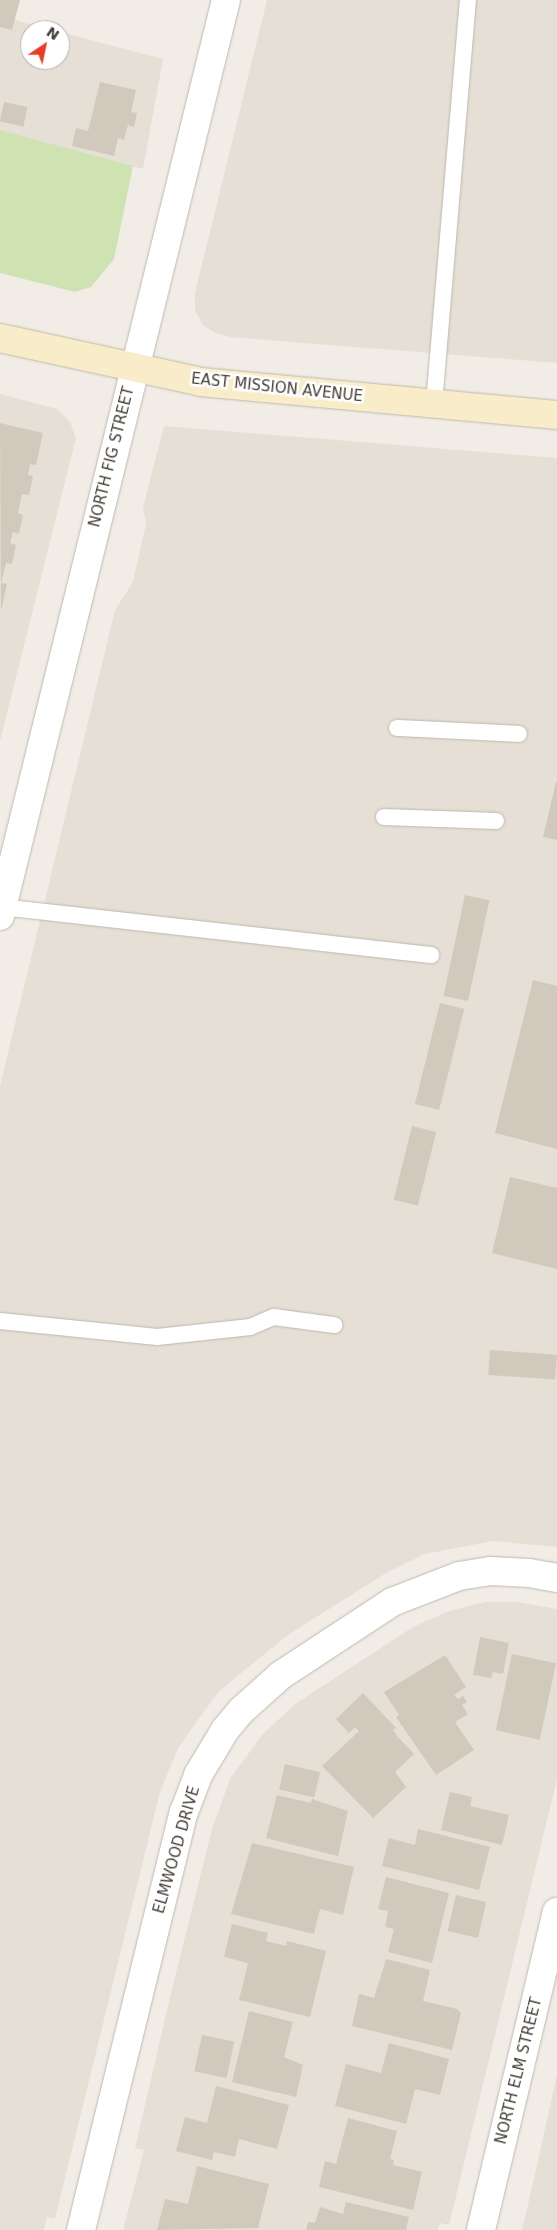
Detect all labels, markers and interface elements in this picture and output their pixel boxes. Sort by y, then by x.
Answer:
north arrow [20,20,70,70]
text: N [43,23,62,43]
street label: EAST MISSION AVENUE [190,370,364,406]
street label: NORTH FIG STREET [86,385,138,529]
street label: ELMWOOD DRIVE [150,1784,204,1916]
street label: NORTH ELM STREET [492,1996,546,2146]

